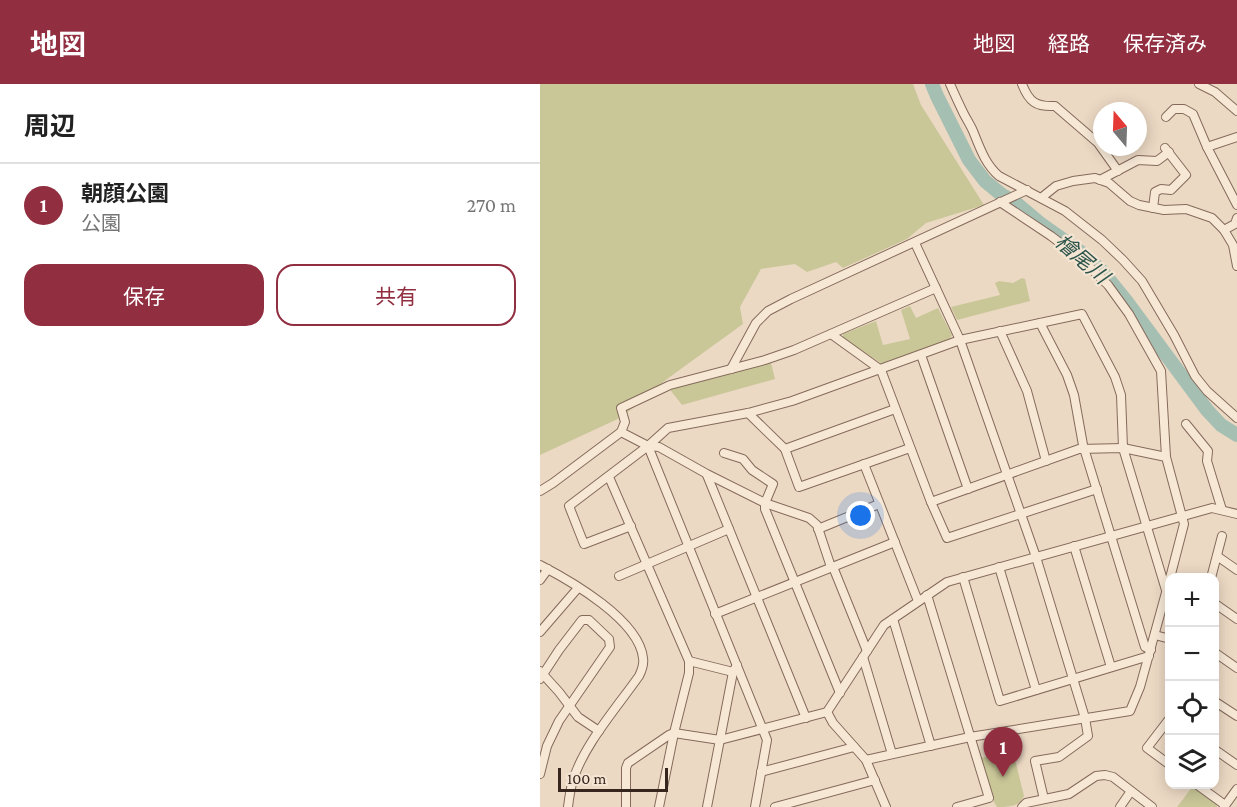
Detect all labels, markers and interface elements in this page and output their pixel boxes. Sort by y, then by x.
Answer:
text: 地図 [30,29,86,60]
text: 地図 [973,32,1015,56]
text: 経路 [1048,32,1090,56]
text: 保存済み [1123,32,1207,56]
north arrow [1093,102,1147,156]
text: 周辺 [24,112,76,141]
text: 朝顔公園 [81,181,169,206]
text: 1 [40,194,47,216]
text: 270 m [467,194,516,216]
text: 公園 [81,212,121,234]
water label: 檜尾川 [1050,229,1115,290]
button: 保存 [24,264,264,326]
button: 共有 [276,264,516,326]
your location [846,501,875,530]
map controls [1165,573,1219,789]
button: + [1165,573,1219,627]
button: − [1165,627,1219,681]
button: locate [1165,681,1219,735]
pin: 1 [984,728,1022,777]
button: layers [1165,735,1219,789]
scale bar [558,765,668,792]
text: 100 m [567,770,606,787]

